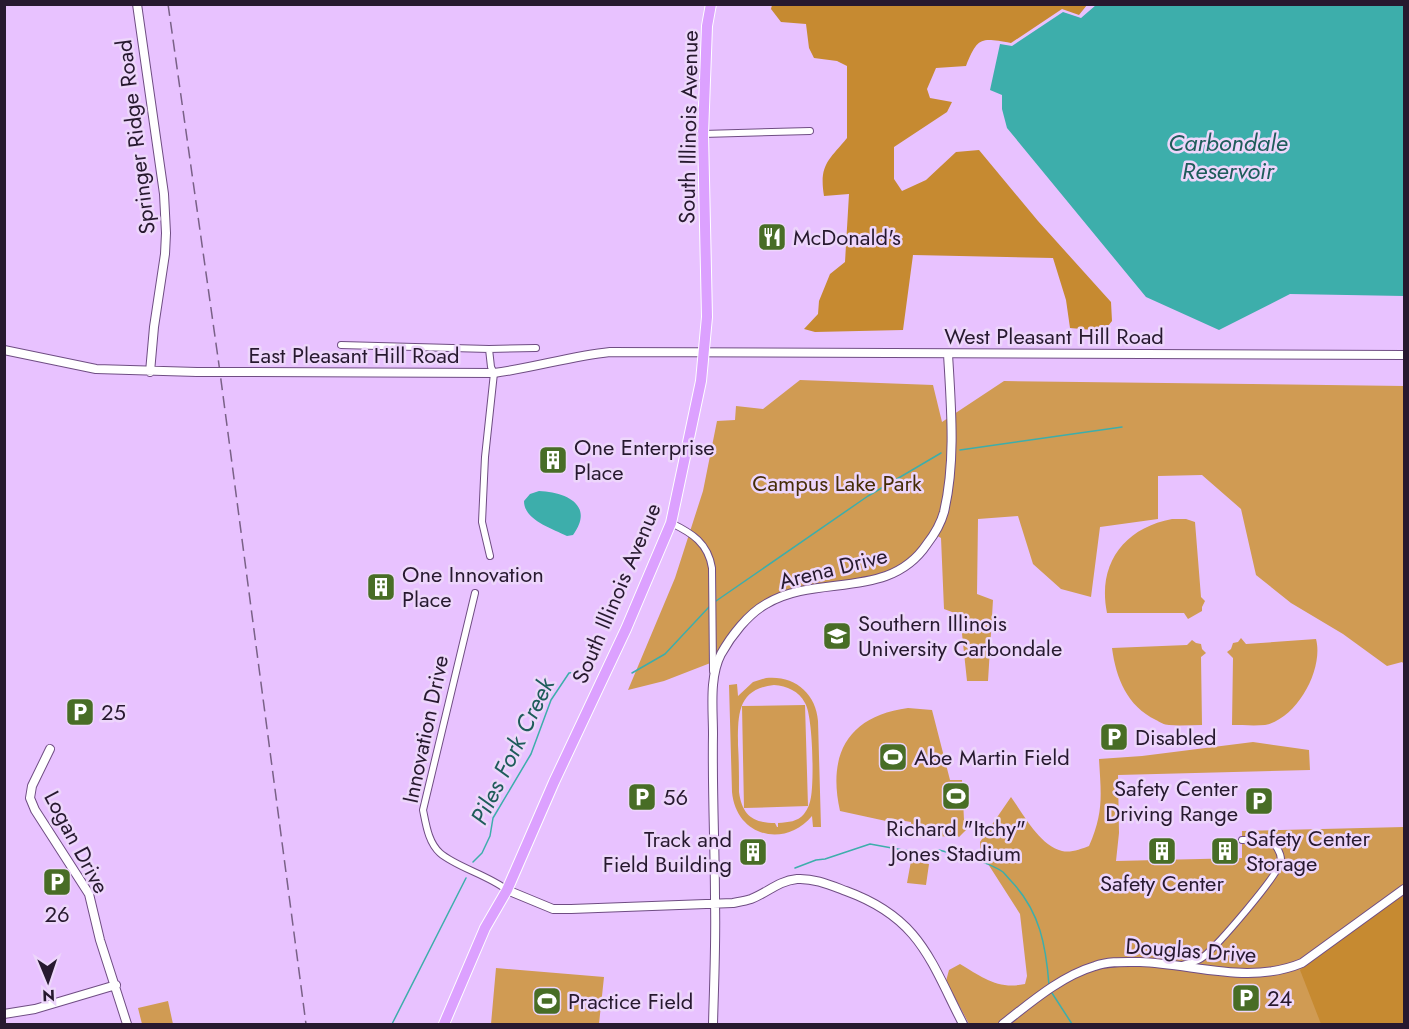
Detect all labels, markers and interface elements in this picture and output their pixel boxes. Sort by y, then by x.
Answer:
street label: South Illinois Avenue [670,30,706,224]
street label: Springer Ridge Road [107,38,163,236]
water label: Carbondale Reservoir [1168,125,1288,188]
restaurant icon: McDonald's [756,221,788,253]
place label: McDonald's [793,221,901,253]
street label: West Pleasant Hill Road [944,320,1164,352]
street label: East Pleasant Hill Road [249,339,459,371]
place label: One Enterprise Place [574,431,715,488]
building icon: One Enterprise Place [537,444,569,476]
park label: Campus Lake Park [752,467,922,499]
street label: South Illinois Avenue [563,498,669,688]
street label: Arena Drive [775,539,891,597]
place label: One Innovation Place [402,558,544,615]
building icon: One Innovation Place [365,571,397,603]
place label: Southern Illinois University Carbondale [858,607,1062,664]
school or university icon: Southern Illinois University Carbondale [821,620,853,652]
street label: Innovation Drive [394,652,456,806]
water label: Piles Fork Creek [461,670,564,830]
parking icon: 25 [64,696,96,728]
place label: 25 [101,696,126,728]
parking icon: Disabled [1098,721,1130,753]
place label: Disabled [1135,721,1217,753]
sports icon: Abe Martin Field [877,741,909,773]
place label: Abe Martin Field [914,741,1070,773]
place label: Safety Center Driving Range [1105,772,1238,829]
sports icon: Richard "Itchy" Jones Stadium [940,780,972,812]
parking icon: 56 [626,781,658,813]
place label: 56 [663,781,688,813]
street label: Logan Drive [37,785,117,899]
parking icon: Safety Center Driving Range [1243,785,1275,817]
place label: Richard "Itchy" Jones Stadium [886,812,1026,869]
place label: Safety Center Storage [1246,822,1370,879]
place label: Track and Field Building [603,823,732,880]
building icon: Safety Center [1146,835,1178,867]
building icon: Safety Center Storage [1209,835,1241,867]
building icon: Track and Field Building [737,836,769,868]
parking icon: 26 [41,866,73,898]
place label: Safety Center [1100,867,1224,899]
place label: 26 [44,898,70,930]
street label: Douglas Drive [1125,929,1257,971]
north arrow [18,951,78,1011]
parking icon: 24 [1230,982,1262,1014]
place label: 24 [1267,982,1293,1014]
text: N [42,984,55,1007]
sports icon: Practice Field [531,985,563,1017]
place label: Practice Field [568,985,693,1017]

